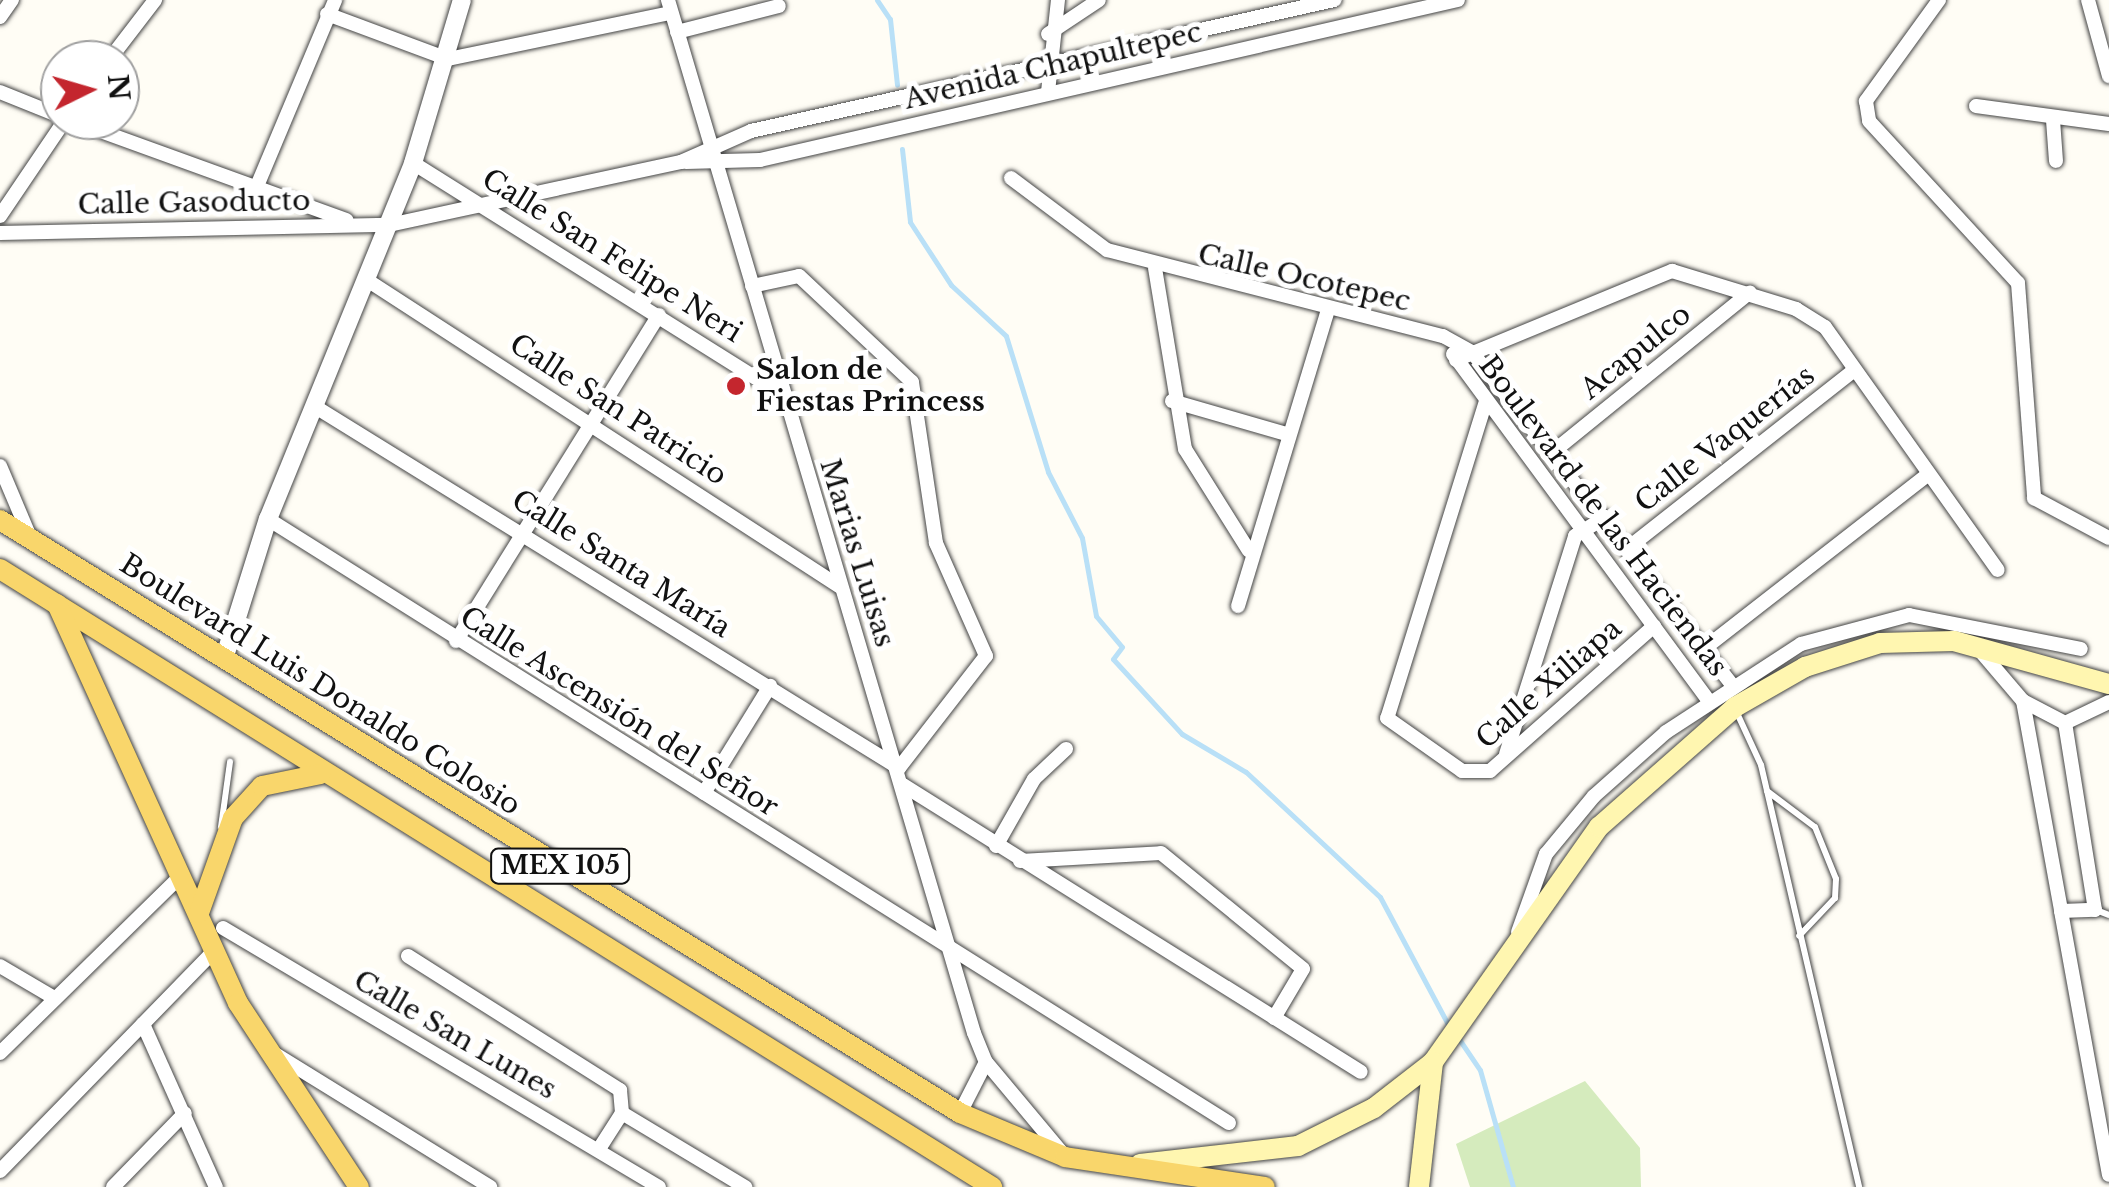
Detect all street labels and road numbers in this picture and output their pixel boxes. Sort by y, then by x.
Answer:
street label: Avenida Chapultepec [901,15,1205,117]
street label: Calle San Felipe Neri [476,162,748,350]
street label: Calle Gasoducto [77,184,311,222]
street label: Calle Ocotepec [1195,237,1413,319]
street label: Acapulco [1574,297,1698,407]
street label: Calle San Patricio [503,327,733,493]
street label: Boulevard de las Haciendas [1472,349,1734,683]
street label: Calle Vaquerías [1628,358,1822,520]
street label: Marias Luisas [812,455,902,651]
street label: Calle Santa María [505,483,737,645]
street label: Boulevard Luis Donaldo Colosio [113,547,527,823]
street label: Calle Ascensión del Señor [453,600,785,824]
street label: Calle Xiliapa [1470,612,1628,756]
road number: MEX 105 [488,846,632,886]
street label: Calle San Lunes [348,963,562,1107]

